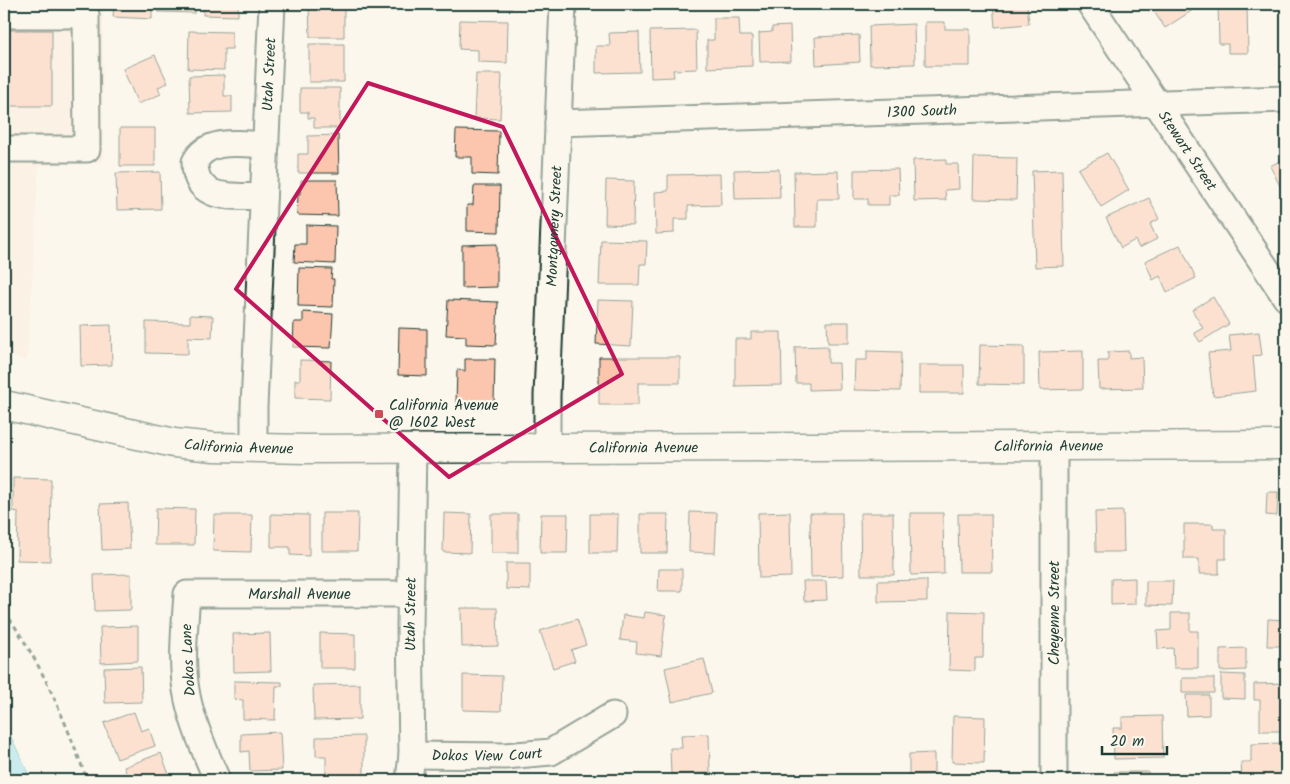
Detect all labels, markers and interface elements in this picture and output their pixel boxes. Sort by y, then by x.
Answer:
street label: Utah Street [256,37,284,112]
street label: 1300 South [886,99,957,125]
street label: Stewart Street [1151,106,1223,196]
street label: Montgomery Street [540,165,569,287]
place label: California Avenue @ 1602 West [389,394,499,435]
marker: California Avenue @ 1602 West [373,408,385,420]
street label: California Avenue [183,433,294,462]
street label: California Avenue [994,435,1104,459]
street label: California Avenue [589,436,699,461]
street label: Cheyenne Street [1043,561,1067,665]
street label: Utah Street [399,577,424,651]
street label: Marshall Avenue [248,583,351,607]
street label: Dokos Lane [175,623,203,697]
scale bar [1102,724,1168,756]
text: 20 m [1110,730,1144,754]
street label: Dokos View Court [431,742,544,769]

